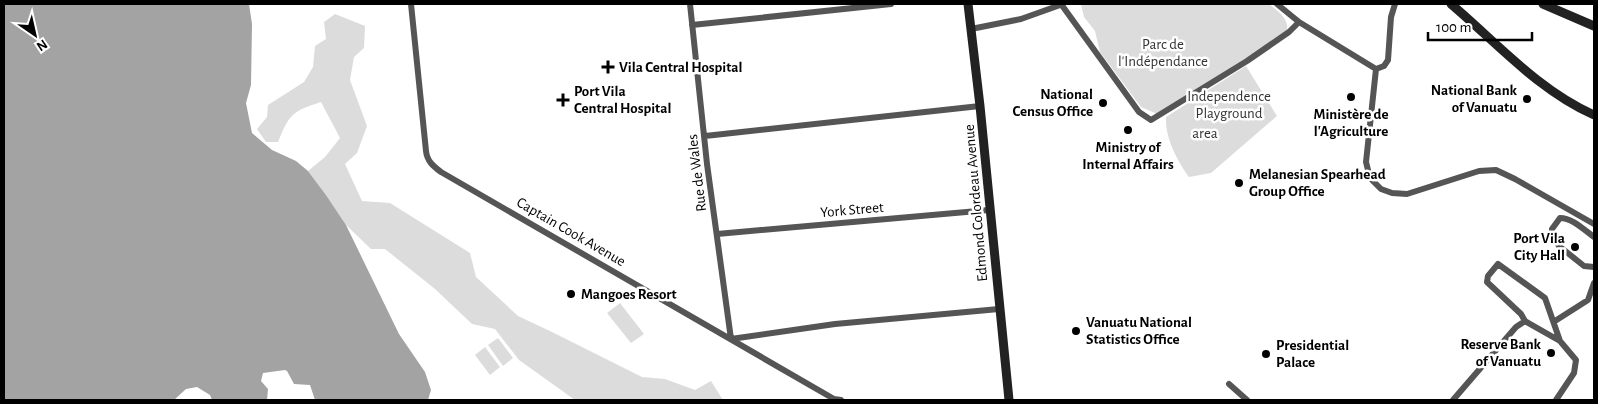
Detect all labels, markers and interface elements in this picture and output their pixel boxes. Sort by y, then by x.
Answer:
north arrow [10,10,60,60]
scale bar [1428,10,1532,42]
text: 100 m [1436,20,1471,35]
text: N [34,36,50,53]
park label: Parc de l'Indépendance [1118,37,1208,69]
marker: Vila Central Hospital [601,60,615,74]
place label: Vila Central Hospital [619,60,742,75]
place label: National Bank of Vanuatu [1431,83,1518,115]
place label: Port Vila Central Hospital [574,84,671,116]
place label: National Census Office [1013,87,1093,119]
park label: Independence Playground [1187,89,1271,121]
marker: Ministère de l'Agriculture [1345,91,1357,103]
marker: Port Vila Central Hospital [556,93,570,107]
marker: National Bank of Vanuatu [1521,93,1533,105]
marker: National Census Office [1097,97,1109,109]
place label: Ministère de l'Agriculture [1313,107,1389,139]
street label: Edmond Colordeau Avenue [962,124,990,282]
marker: Ministry of Internal Affairs [1122,124,1134,136]
park label: area [1192,126,1218,141]
street label: Rue de Wales [685,133,709,213]
place label: Ministry of Internal Affairs [1082,140,1174,172]
place label: Melanesian Spearhead Group Office [1249,167,1386,199]
marker: Melanesian Spearhead Group Office [1233,177,1245,189]
street label: Captain Cook Avenue [514,195,628,269]
street label: York Street [820,200,885,220]
place label: Port Vila City Hall [1513,231,1565,263]
marker: Port Vila City Hall [1569,241,1581,253]
place label: Mangoes Resort [581,287,677,302]
marker: Mangoes Resort [565,288,577,300]
place label: Vanuatu National Statistics Office [1086,315,1192,347]
marker: Vanuatu National Statistics Office [1070,325,1082,337]
place label: Reserve Bank of Vanuatu [1460,337,1542,369]
place label: Presidential Palace [1276,338,1349,370]
marker: Reserve Bank of Vanuatu [1545,347,1557,359]
marker: Presidential Palace [1260,348,1272,360]

